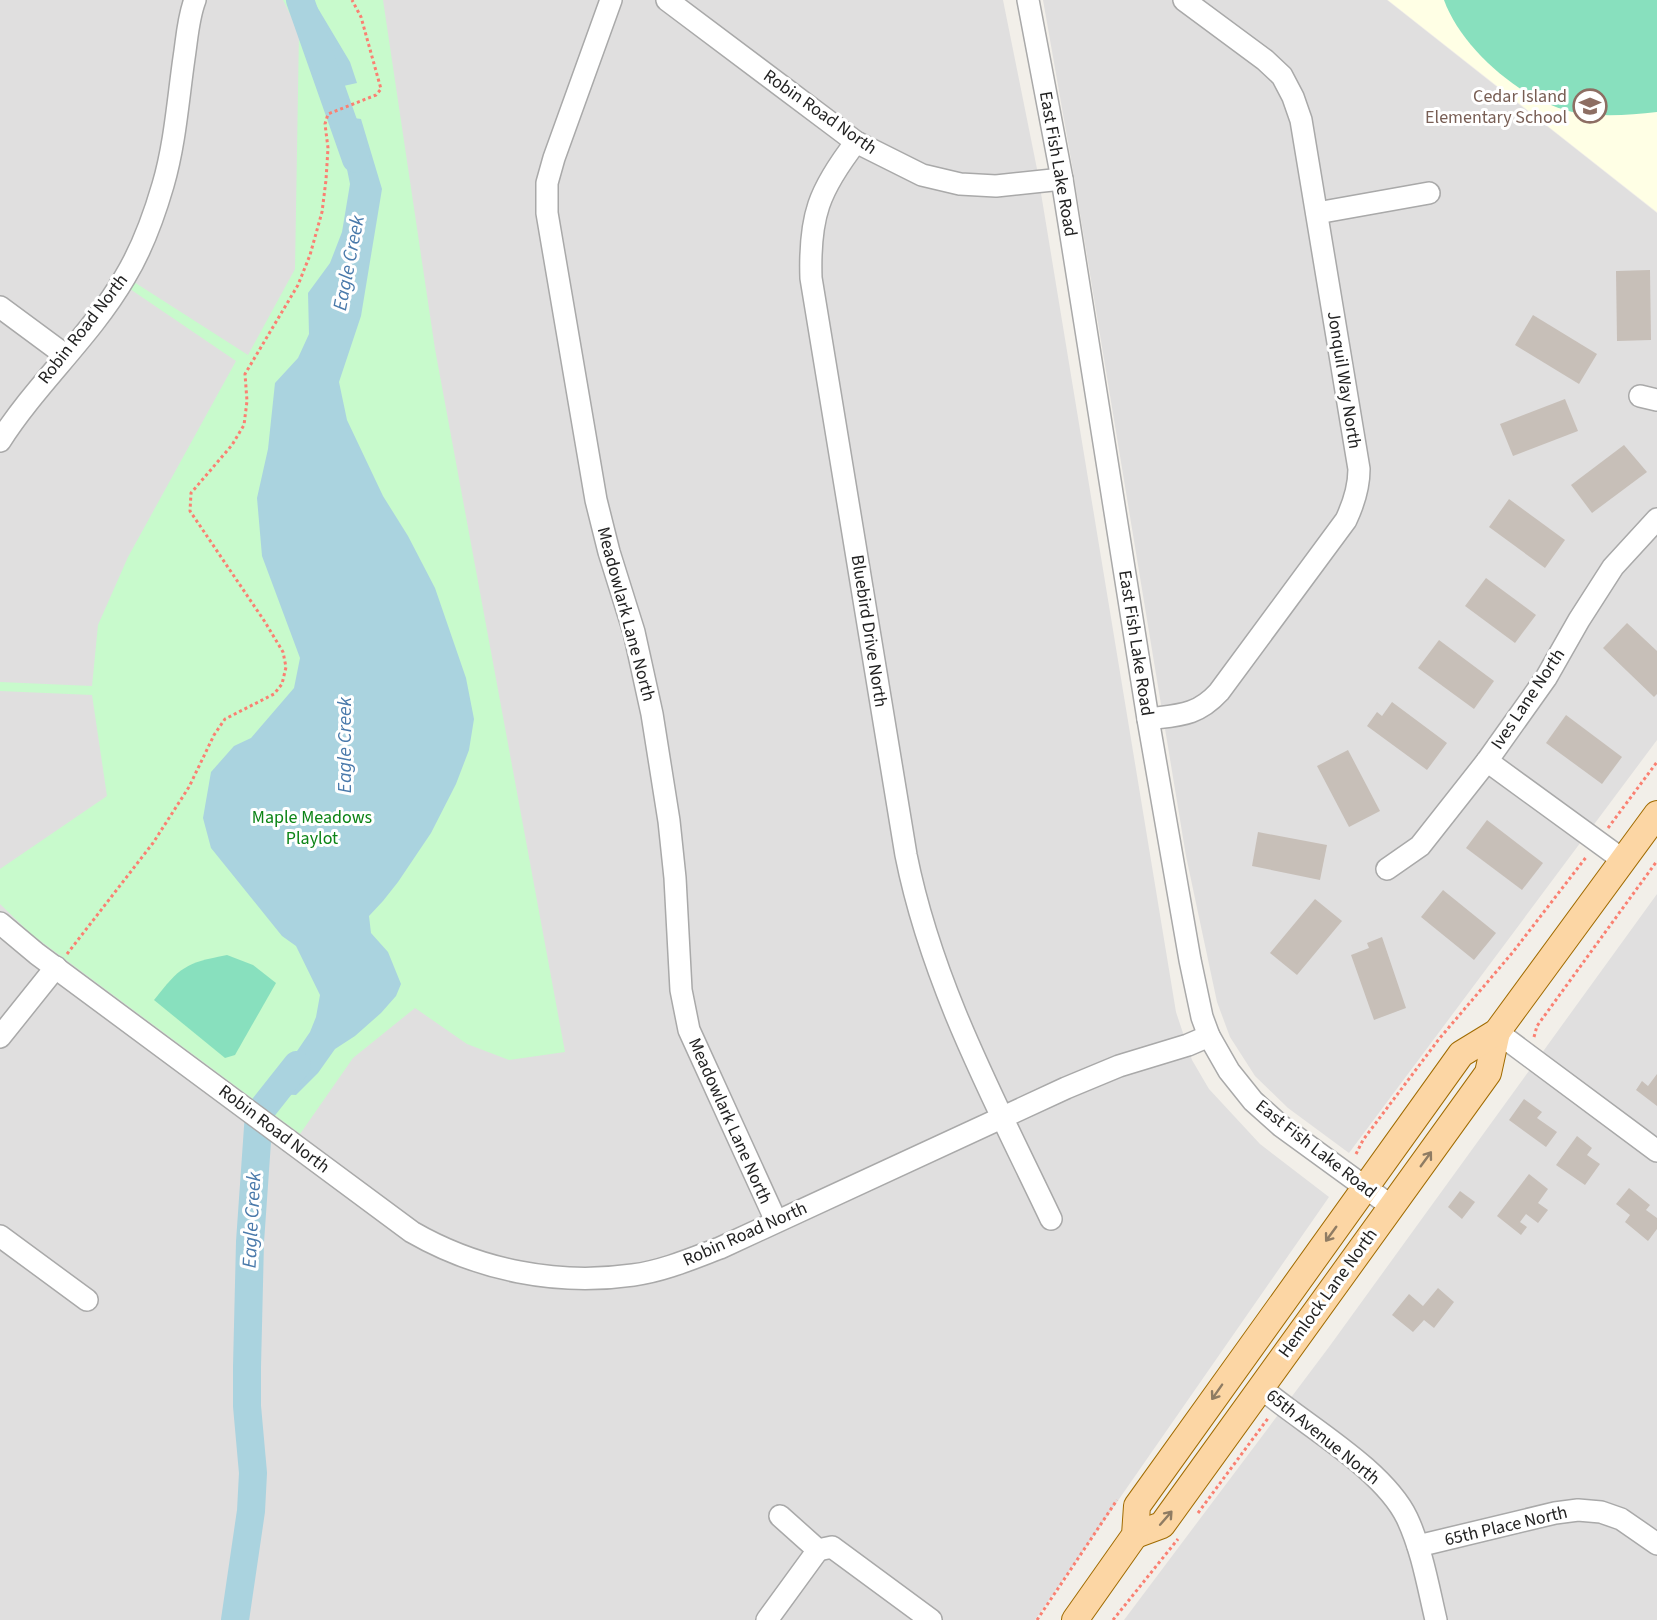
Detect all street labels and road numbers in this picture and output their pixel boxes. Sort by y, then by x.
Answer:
street label: Robin Road North [758,64,882,160]
street label: East Fish Lake Road [1033,89,1083,239]
street label: Robin Road North [32,269,134,389]
street label: Jonquil Way North [1321,309,1367,451]
street label: Meadowlark Lane North [591,524,661,704]
street label: Bluebird Drive North [845,553,893,709]
street label: East Fish Lake Road [1112,568,1160,718]
street label: Ives Lane North [1485,644,1571,754]
street label: Meadowlark Lane North [682,1034,778,1208]
street label: Robin Road North [213,1079,335,1179]
street label: East Fish Lake Road [1250,1094,1382,1204]
street label: Robin Road North [679,1195,811,1273]
street label: Hemlock Lane North [1273,1223,1383,1363]
street label: 65th Avenue North [1261,1383,1385,1491]
street label: 65th Place North [1442,1500,1570,1552]

